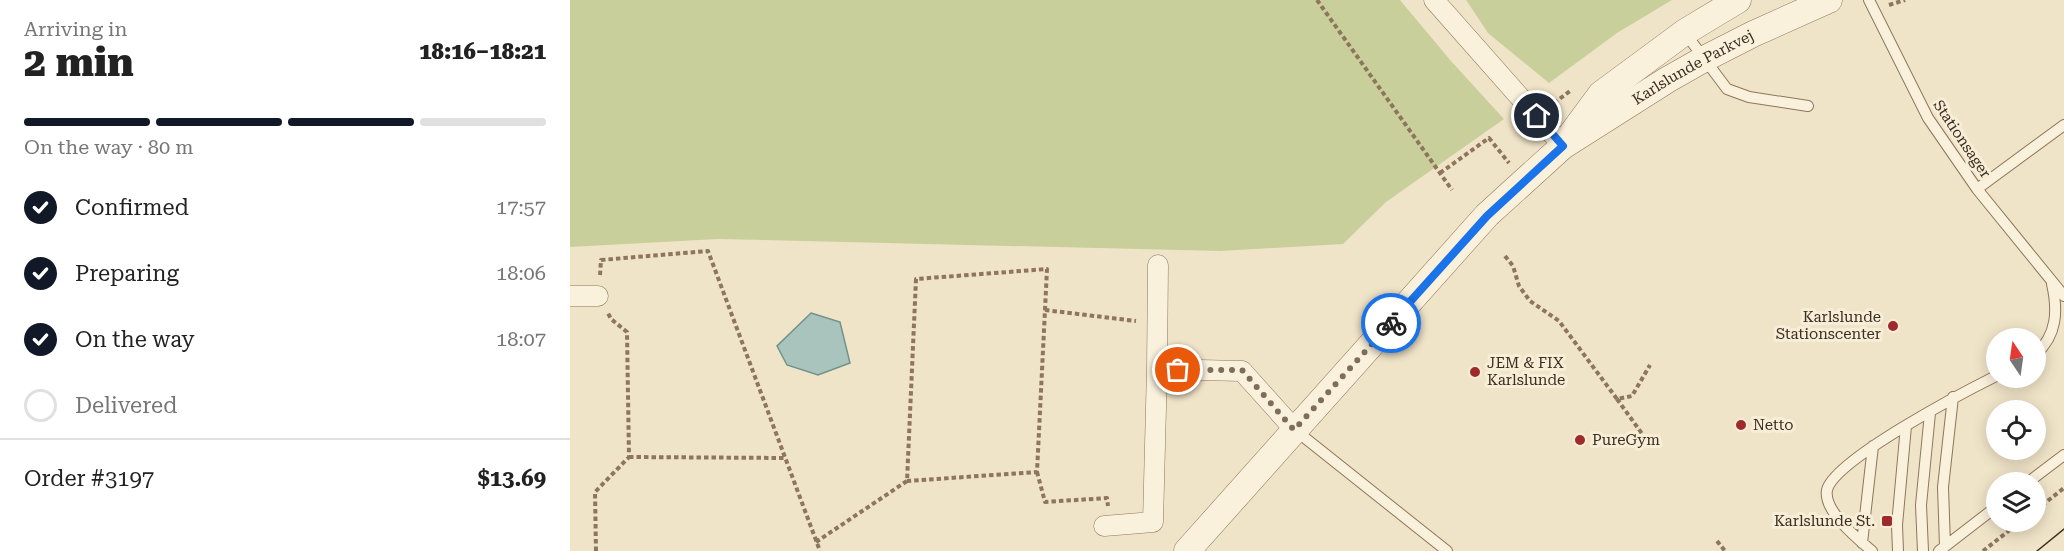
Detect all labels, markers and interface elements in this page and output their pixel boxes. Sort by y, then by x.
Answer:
text: Arriving in [24,17,127,41]
street label: Karlslunde Parkvej [1629,26,1756,109]
text: 18:16–18:21 [419,39,546,64]
text: 2 min [24,40,134,86]
pin [1511,90,1562,141]
street label: Stationsager [1929,97,1995,181]
icon: home [1520,99,1553,132]
text: On the way · 80 m [24,135,194,159]
icon: check [24,191,57,224]
text: Confirmed [75,195,189,220]
text: 17:57 [496,195,546,219]
icon: check [24,257,57,290]
text: Preparing [75,261,179,286]
text: 18:06 [496,261,546,285]
courier [1361,293,1421,353]
icon: bike [1375,307,1408,340]
place label: Karlslunde Stationscenter [1776,308,1881,343]
marker: Karlslunde Stationscenter [1886,319,1900,333]
icon: check [24,323,57,356]
text: On the way [75,327,195,352]
text: 18:07 [496,327,546,351]
north arrow [1986,328,2046,388]
map controls [1986,328,2046,532]
pin [1152,344,1203,395]
icon: bag [1161,353,1194,386]
place label: JEM & FIX Karlslunde [1487,354,1565,389]
marker: JEM & FIX Karlslunde [1468,365,1482,379]
text: Delivered [75,393,177,418]
button: locate [1986,400,2046,460]
place label: Netto [1753,416,1794,434]
marker: Netto [1734,418,1748,432]
place label: PureGym [1592,431,1660,449]
marker: PureGym [1573,433,1587,447]
text: Order #3197 [24,466,154,491]
text: $13.69 [477,466,546,491]
button: layers [1986,472,2046,532]
place label: Karlslunde St. [1774,512,1875,530]
marker: Karlslunde St. [1880,514,1894,528]

